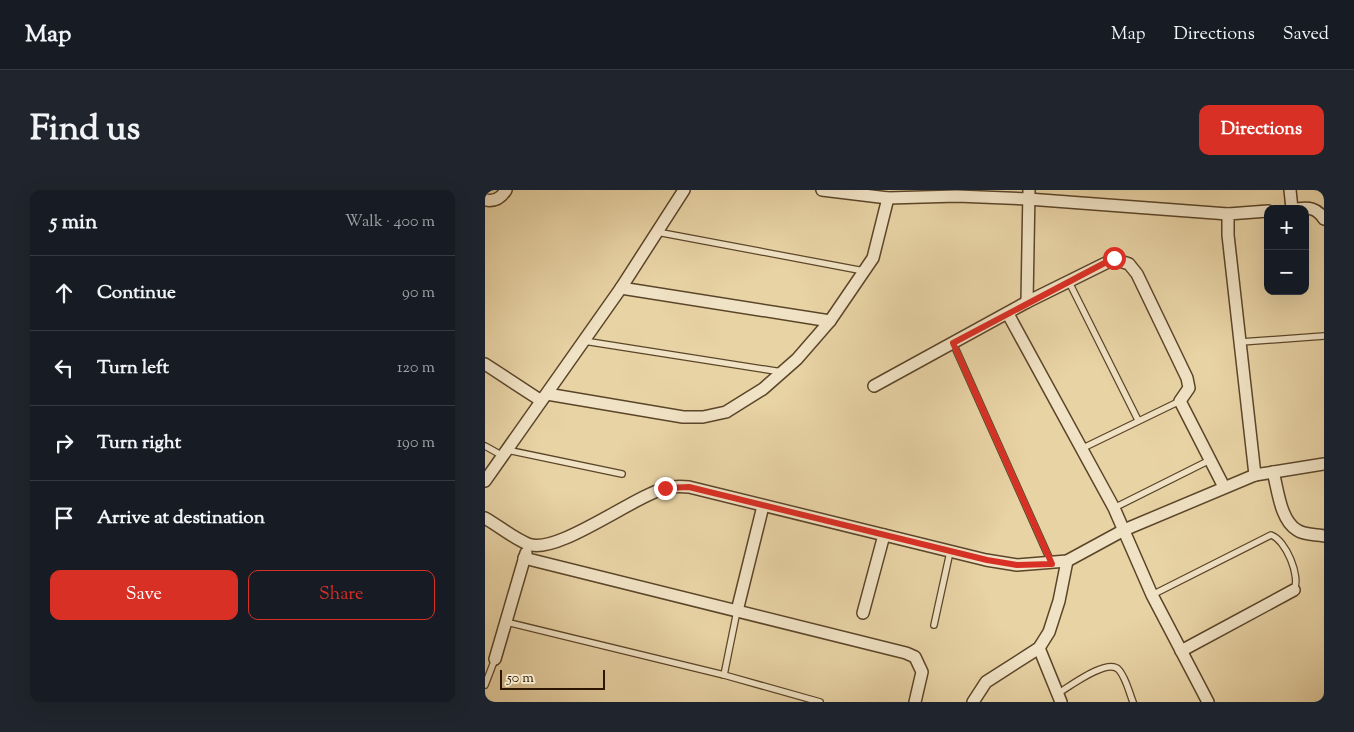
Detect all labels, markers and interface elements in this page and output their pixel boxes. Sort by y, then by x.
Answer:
text: Map [25,18,71,52]
text: Map [1111,22,1146,48]
text: Directions [1174,22,1255,48]
text: Saved [1283,22,1329,48]
text: Find us [30,105,140,156]
button: Directions [1199,105,1324,155]
map controls [1264,205,1309,295]
button: + [1264,205,1309,250]
text: 5 min [50,208,97,238]
text: Walk · 400 m [345,211,435,234]
route start [1103,247,1126,270]
button: − [1264,250,1309,295]
icon: ahead [50,279,78,307]
text: Continue [97,280,176,307]
text: 90 m [402,282,435,305]
icon: left [50,354,78,382]
text: Turn left [97,355,169,382]
text: 120 m [397,357,435,380]
icon: right [50,429,78,457]
text: Turn right [97,430,181,457]
text: 190 m [397,432,435,455]
route end [654,477,677,500]
icon: arrive [50,504,78,532]
text: Arrive at destination [97,505,265,532]
button: Save [50,570,238,620]
button: Share [248,570,435,620]
scale bar [500,667,605,690]
text: 50 m [507,669,534,689]

